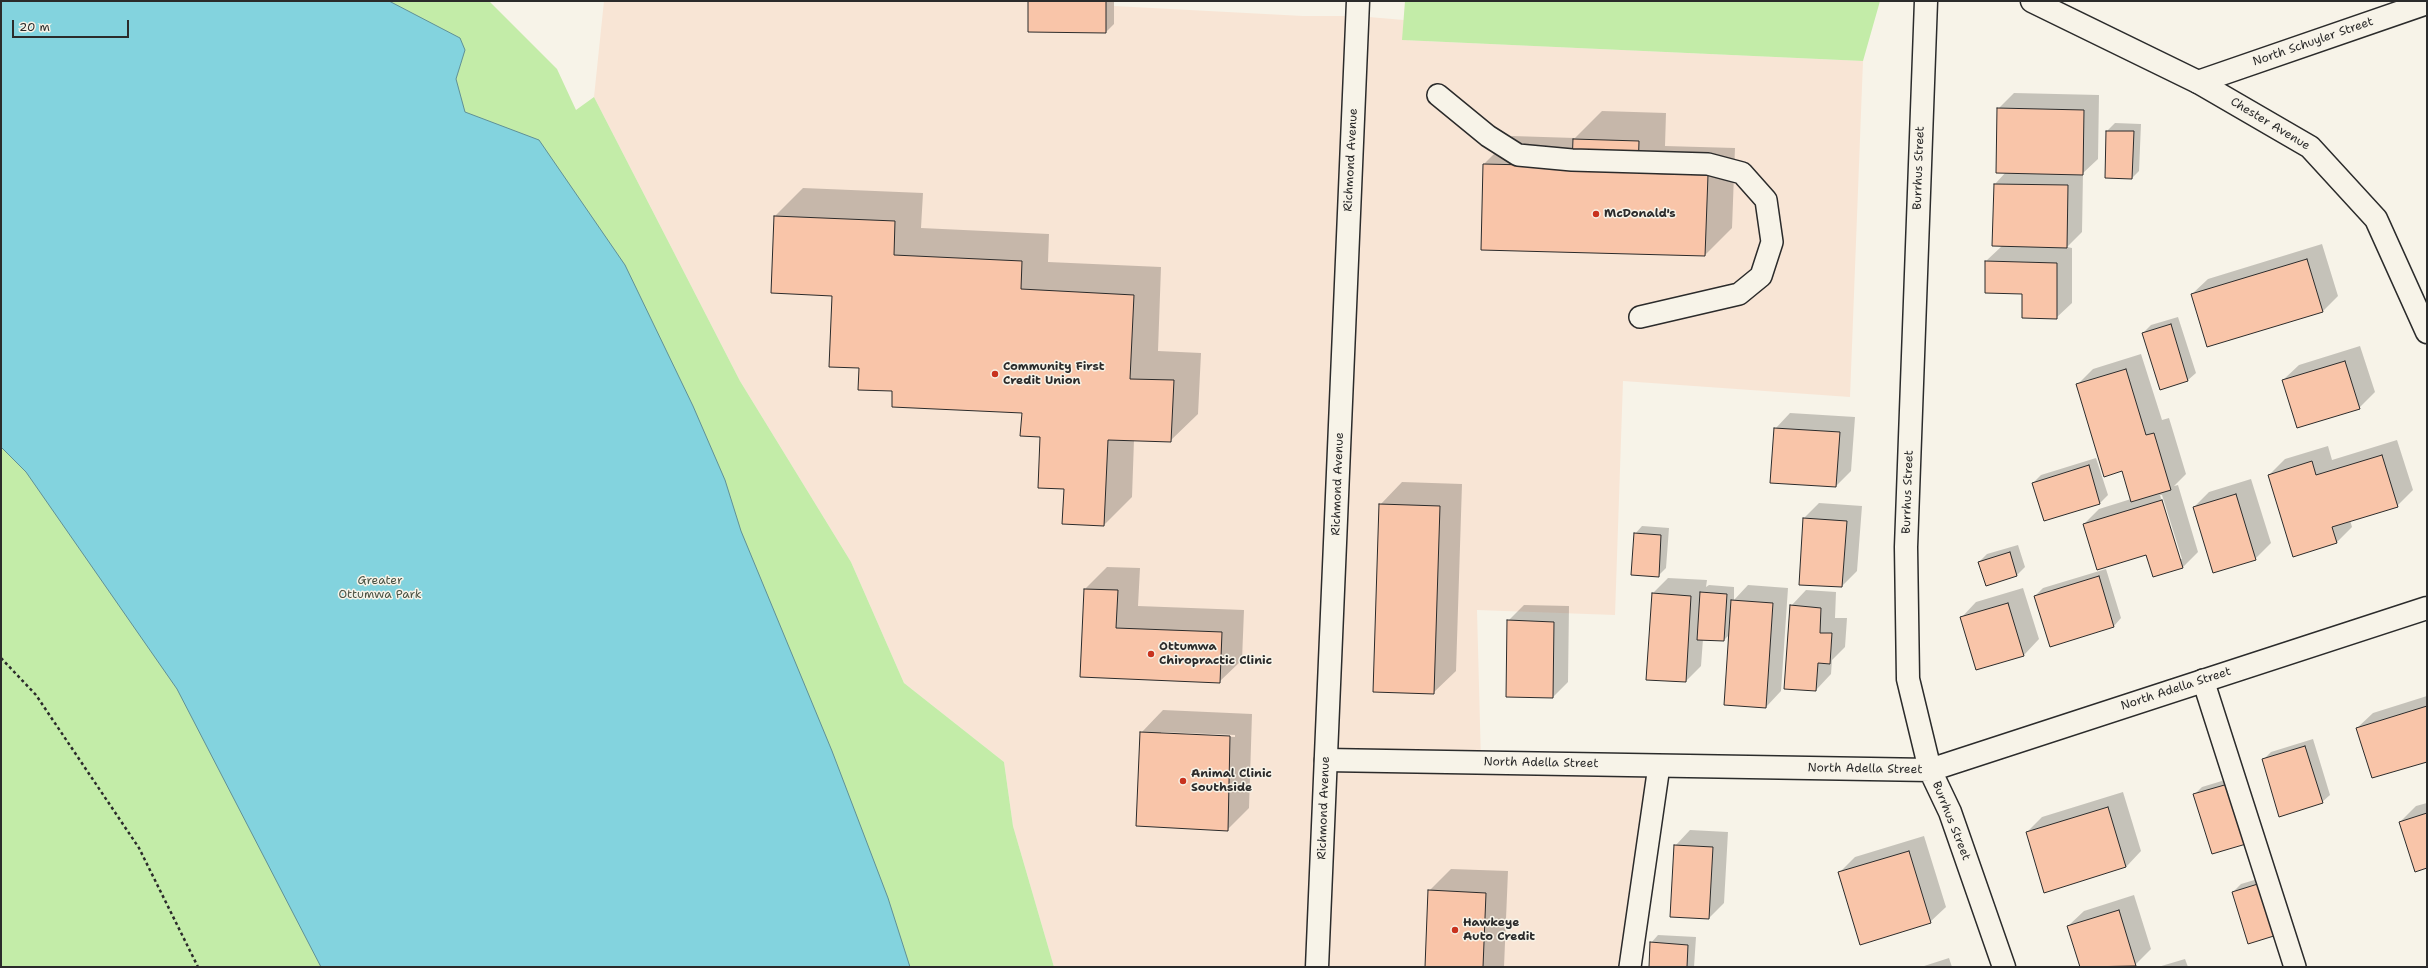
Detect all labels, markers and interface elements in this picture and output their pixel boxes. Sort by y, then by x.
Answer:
scale bar [14,12,131,38]
street label: North Schuyler Street [2251,15,2375,69]
text: 20 m [19,19,50,35]
street label: Chester Avenue [2228,95,2312,153]
street label: Richmond Avenue [1341,108,1361,212]
street label: Burrhus Street [1910,126,1928,210]
place label: McDonald's [1604,207,1676,221]
marker: McDonald's [1591,209,1601,219]
place label: Community First Credit Union [1003,360,1105,388]
marker: Community First Credit Union [990,369,1000,379]
street label: Richmond Avenue [1329,432,1347,536]
street label: Burrhus Street [1899,450,1917,534]
park label: Greater Ottumwa Park [338,574,422,602]
place label: Ottumwa Chiropractic Clinic [1159,640,1272,668]
marker: Ottumwa Chiropractic Clinic [1146,649,1156,659]
street label: North Adella Street [2119,664,2233,714]
street label: North Adella Street [1483,755,1599,771]
street label: Richmond Avenue [1315,756,1333,860]
street label: North Adella Street [1807,761,1923,777]
place label: Animal Clinic Southside [1191,767,1272,795]
marker: Animal Clinic Southside [1178,776,1188,786]
street label: Burrhus Street [1929,779,1973,863]
place label: Hawkeye Auto Credit [1463,916,1535,944]
marker: Hawkeye Auto Credit [1450,925,1460,935]

